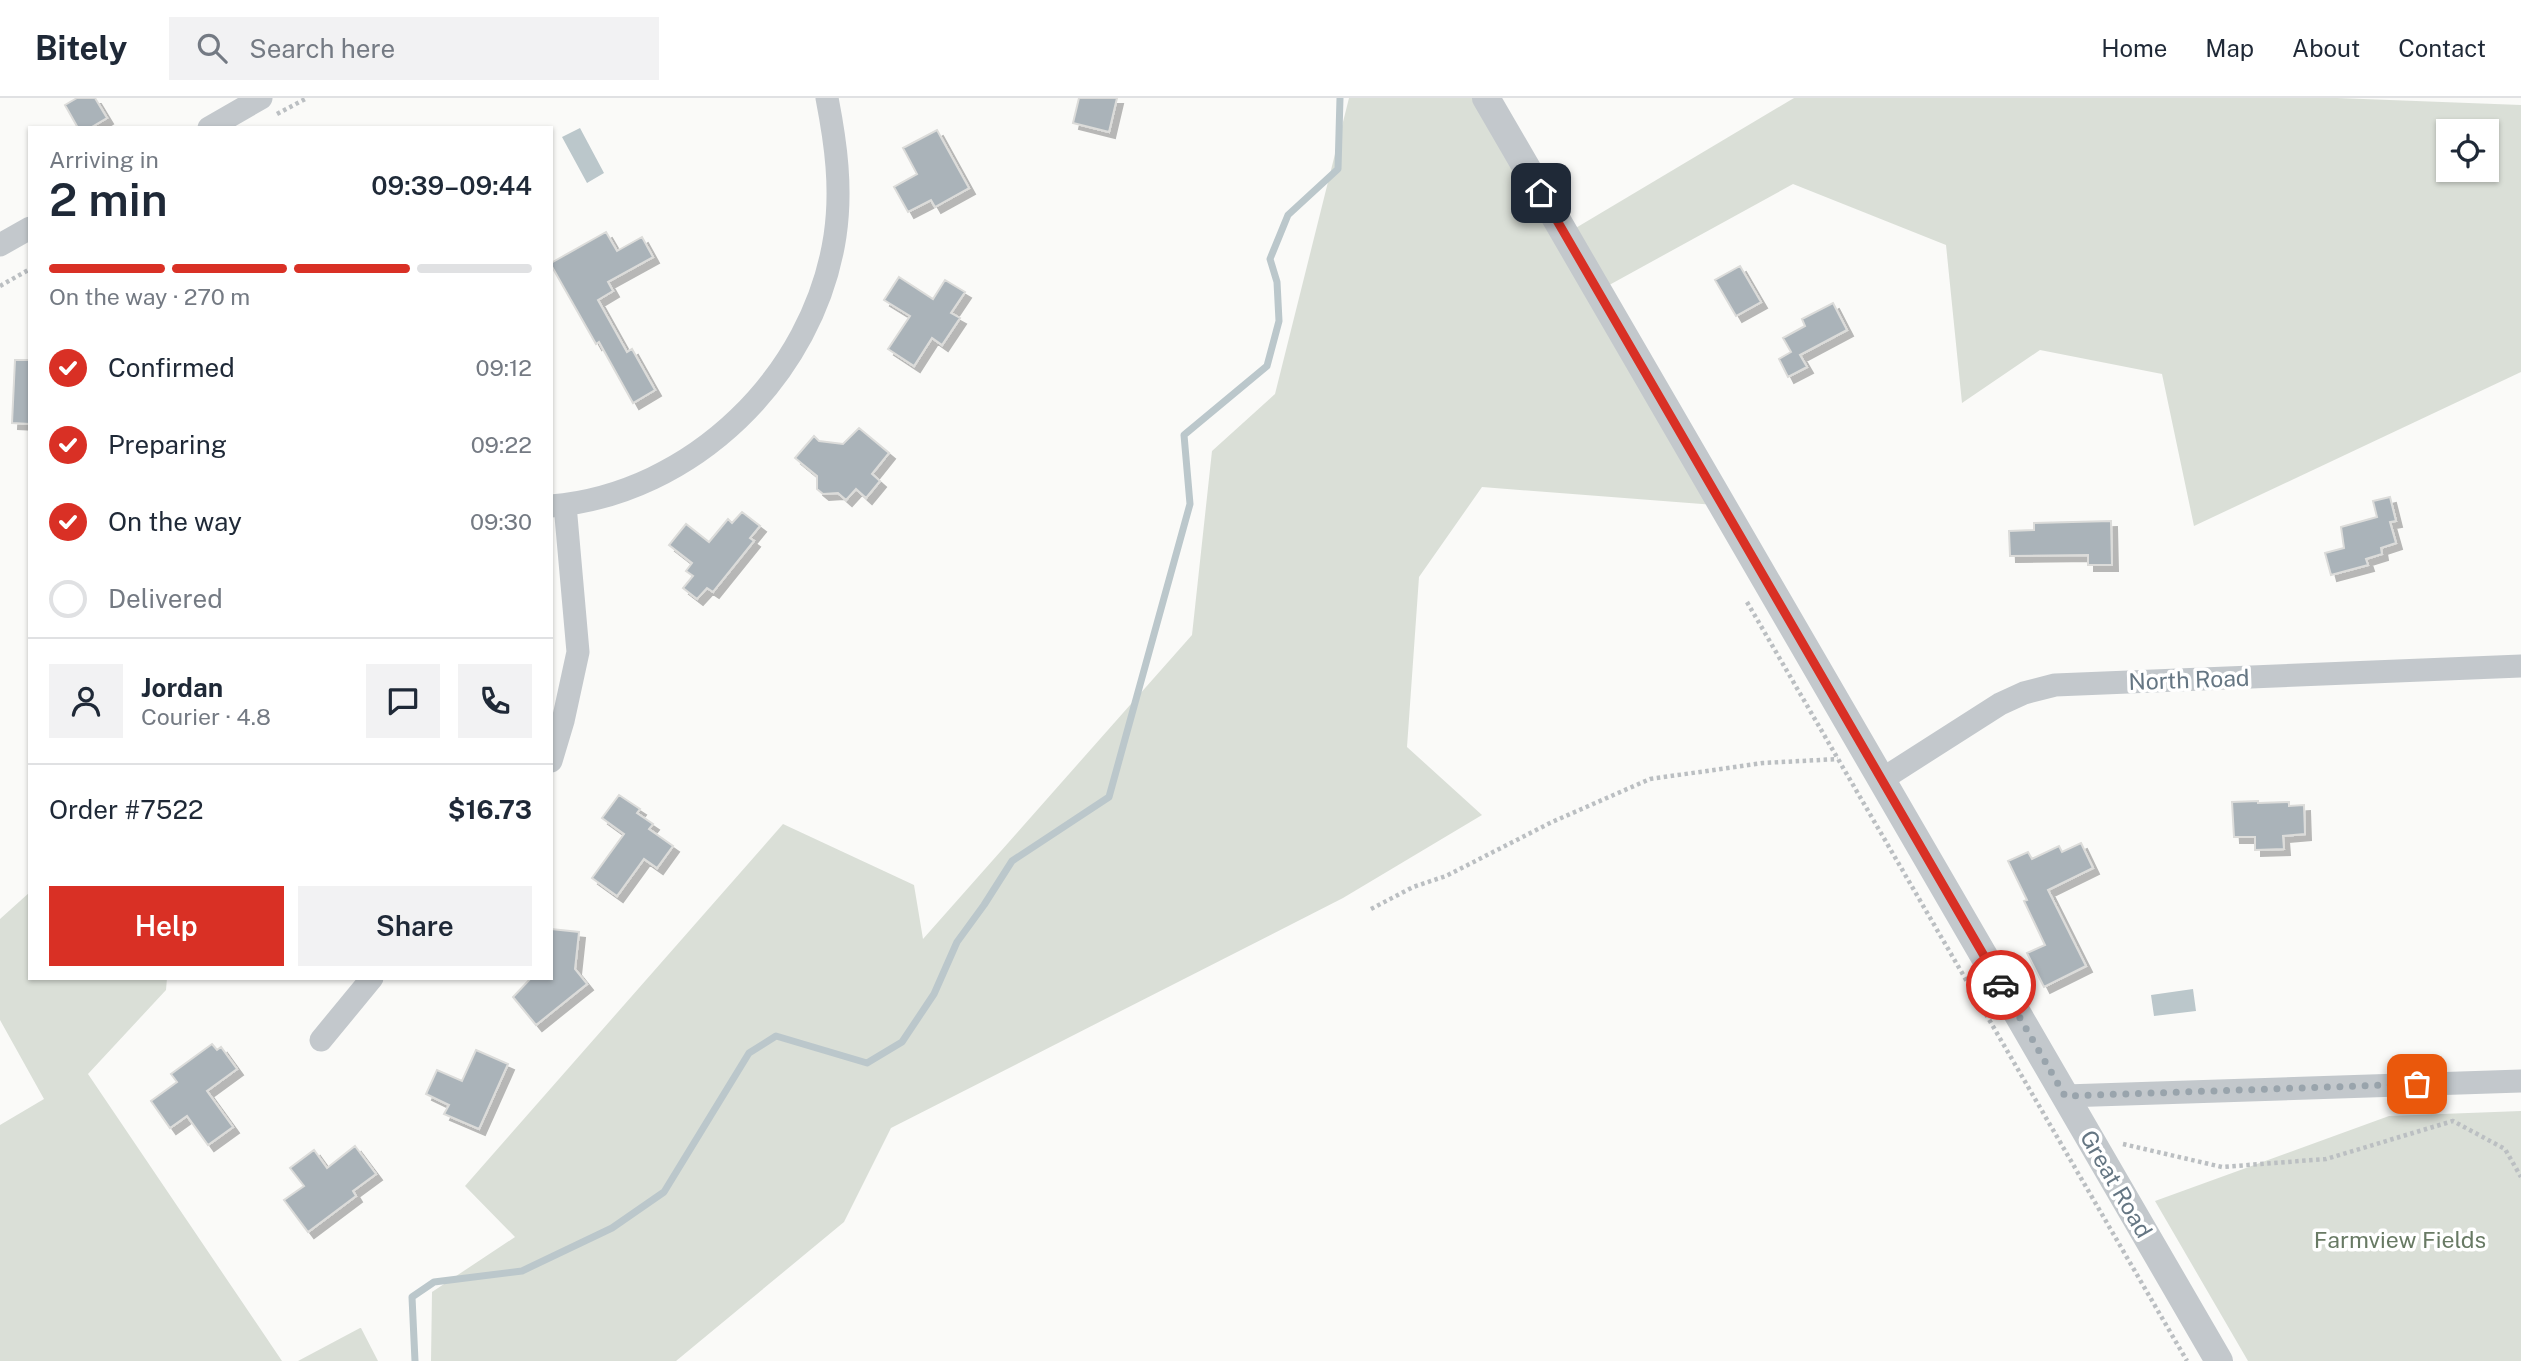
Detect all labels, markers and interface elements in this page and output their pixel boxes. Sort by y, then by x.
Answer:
search box [169,17,659,80]
text: Bitely [35,29,127,67]
icon: search [193,29,231,67]
text: Search here [249,33,395,64]
text: Home [2101,34,2167,62]
text: Map [2205,34,2254,62]
text: About [2292,34,2360,62]
text: Contact [2398,34,2486,62]
map controls [2436,119,2499,182]
button: locate [2436,119,2499,182]
text: Arriving in [49,146,159,173]
pin [1511,163,1571,223]
text: 09:39–09:44 [371,170,532,201]
text: 2 min [49,172,168,226]
icon: home [1522,174,1560,212]
text: On the way · 270 m [49,283,250,310]
icon: check [49,349,87,387]
text: Confirmed [108,352,235,383]
text: 09:12 [475,354,532,381]
icon: check [49,426,87,464]
text: Preparing [108,429,227,460]
text: 09:22 [471,431,532,458]
icon: check [49,503,87,541]
text: On the way [108,506,242,537]
text: 09:30 [470,508,532,535]
text: Delivered [108,583,223,614]
button: person [49,664,123,738]
button: chat [366,664,440,738]
button: phone [458,664,532,738]
street label: North Road [2128,664,2250,695]
text: Jordan [141,672,223,703]
text: Courier · 4.8 [141,703,271,730]
text: Order #7522 [49,794,204,825]
text: $16.73 [448,794,532,825]
button: Help [49,886,284,966]
button: Share [298,886,532,966]
courier [1966,950,2036,1020]
icon: car [1982,966,2020,1004]
pin [2387,1054,2447,1114]
icon: bag [2398,1065,2436,1103]
street label: Great Road [2075,1125,2158,1242]
park label: Farmview Fields [2314,1226,2486,1253]

